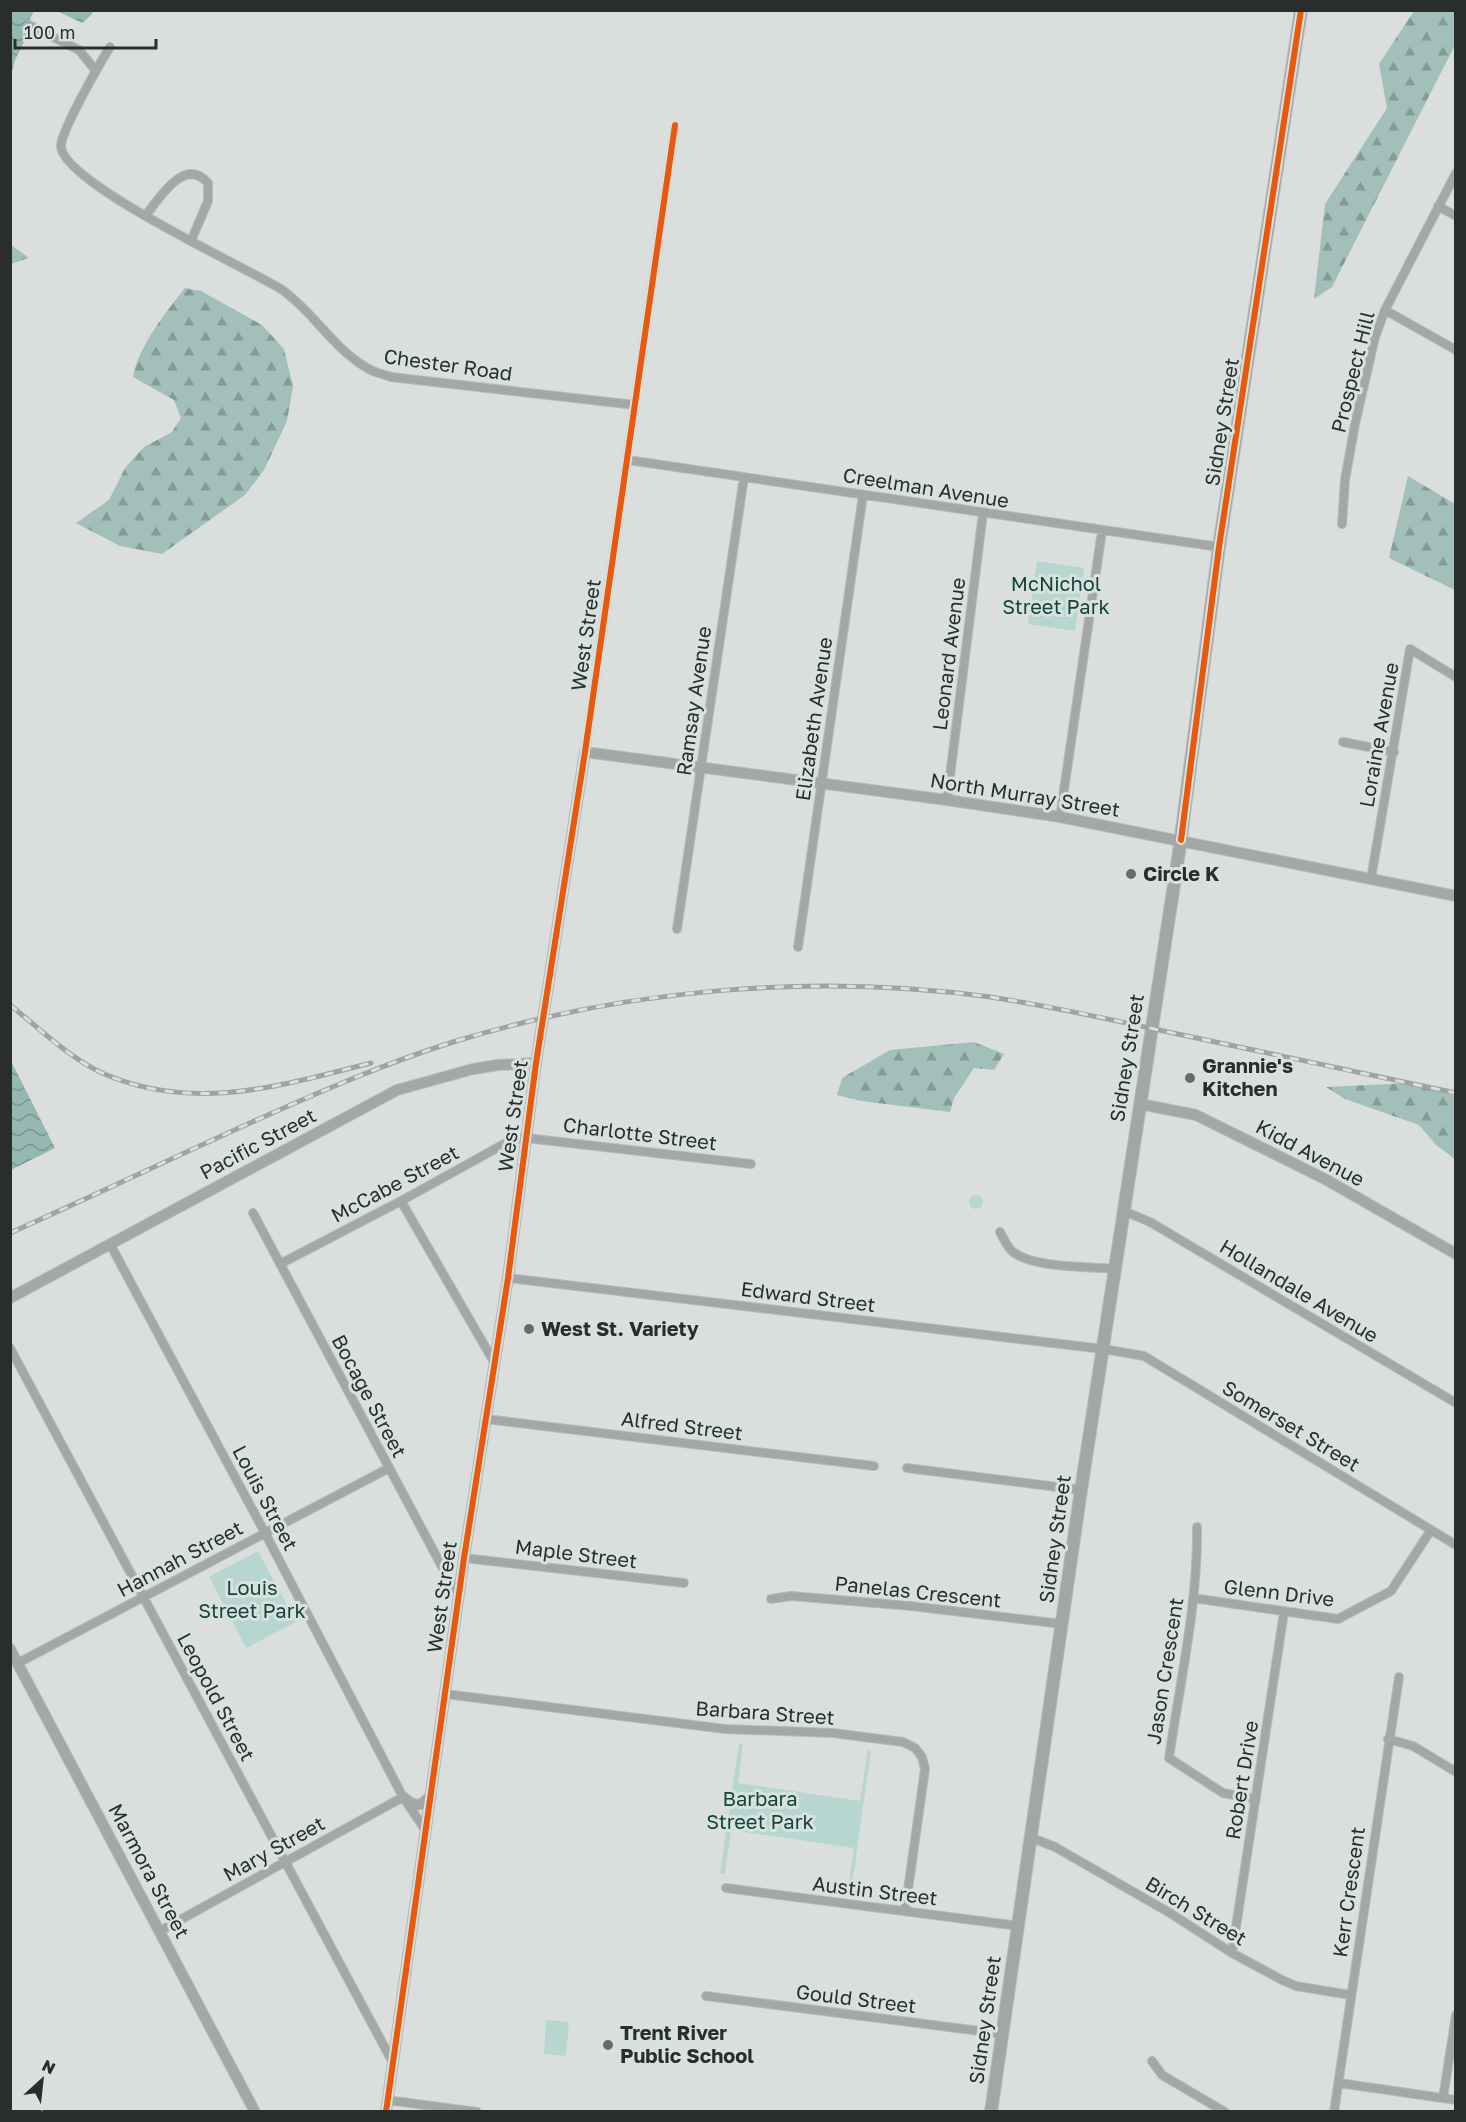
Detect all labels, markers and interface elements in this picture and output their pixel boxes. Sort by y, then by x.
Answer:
scale bar [15,12,156,50]
text: 100 m [24,21,75,43]
street label: Prospect Hill [1325,308,1379,435]
street label: Chester Road [382,343,514,385]
street label: Sidney Street [1199,356,1243,488]
street label: Creelman Avenue [841,462,1011,512]
park label: McNichol Street Park [1002,571,1110,618]
street label: Leonard Avenue [927,576,969,732]
street label: West Street [565,577,605,692]
street label: Ramsay Avenue [671,625,715,777]
street label: Elizabeth Avenue [790,635,836,802]
street label: Loraine Avenue [1353,660,1403,809]
street label: North Murray Street [929,767,1122,821]
place label: Circle K [1143,861,1220,885]
marker: Circle K [1124,867,1138,881]
street label: Sidney Street [1104,992,1148,1124]
place label: Grannie's Kitchen [1202,1053,1293,1100]
street label: West Street [492,1058,532,1173]
marker: Grannie's Kitchen [1183,1071,1197,1085]
street label: Pacific Street [195,1102,320,1184]
street label: Charlotte Street [562,1112,718,1154]
street label: Kidd Avenue [1252,1114,1369,1191]
street label: McCabe Street [327,1139,462,1227]
street label: Hollandale Avenue [1216,1233,1383,1347]
street label: Edward Street [739,1276,877,1316]
place label: West St. Variety [541,1316,699,1340]
marker: West St. Variety [522,1322,536,1336]
street label: Bocage Street [327,1330,412,1461]
street label: Somerset Street [1218,1375,1365,1476]
street label: Alfred Street [620,1406,744,1444]
street label: Louis Street [228,1441,304,1554]
street label: Sidney Street [1033,1473,1075,1605]
street label: Hannah Street [113,1515,246,1601]
street label: Maple Street [514,1534,639,1572]
street label: West Street [421,1539,461,1654]
street label: Panelas Crescent [834,1570,1003,1612]
street label: Glenn Drive [1223,1573,1336,1611]
park label: Louis Street Park [198,1575,306,1622]
street label: Jason Crescent [1141,1596,1187,1746]
street label: Leopold Street [173,1628,261,1765]
street label: Barbara Street [695,1695,835,1729]
street label: Robert Drive [1220,1719,1262,1841]
park label: Barbara Street Park [706,1786,814,1833]
street label: Marmora Street [104,1799,195,1942]
street label: Mary Street [219,1810,328,1886]
street label: Kerr Crescent [1327,1825,1369,1959]
street label: Austin Street [811,1870,939,1910]
street label: Birch Street [1142,1871,1251,1950]
street label: Sidney Street [963,1954,1005,2086]
street label: Gould Street [795,1979,918,2017]
place label: Trent River Public School [620,2020,754,2067]
marker: Trent River Public School [601,2038,615,2052]
north arrow [12,2050,72,2110]
text: N [39,2055,59,2078]

